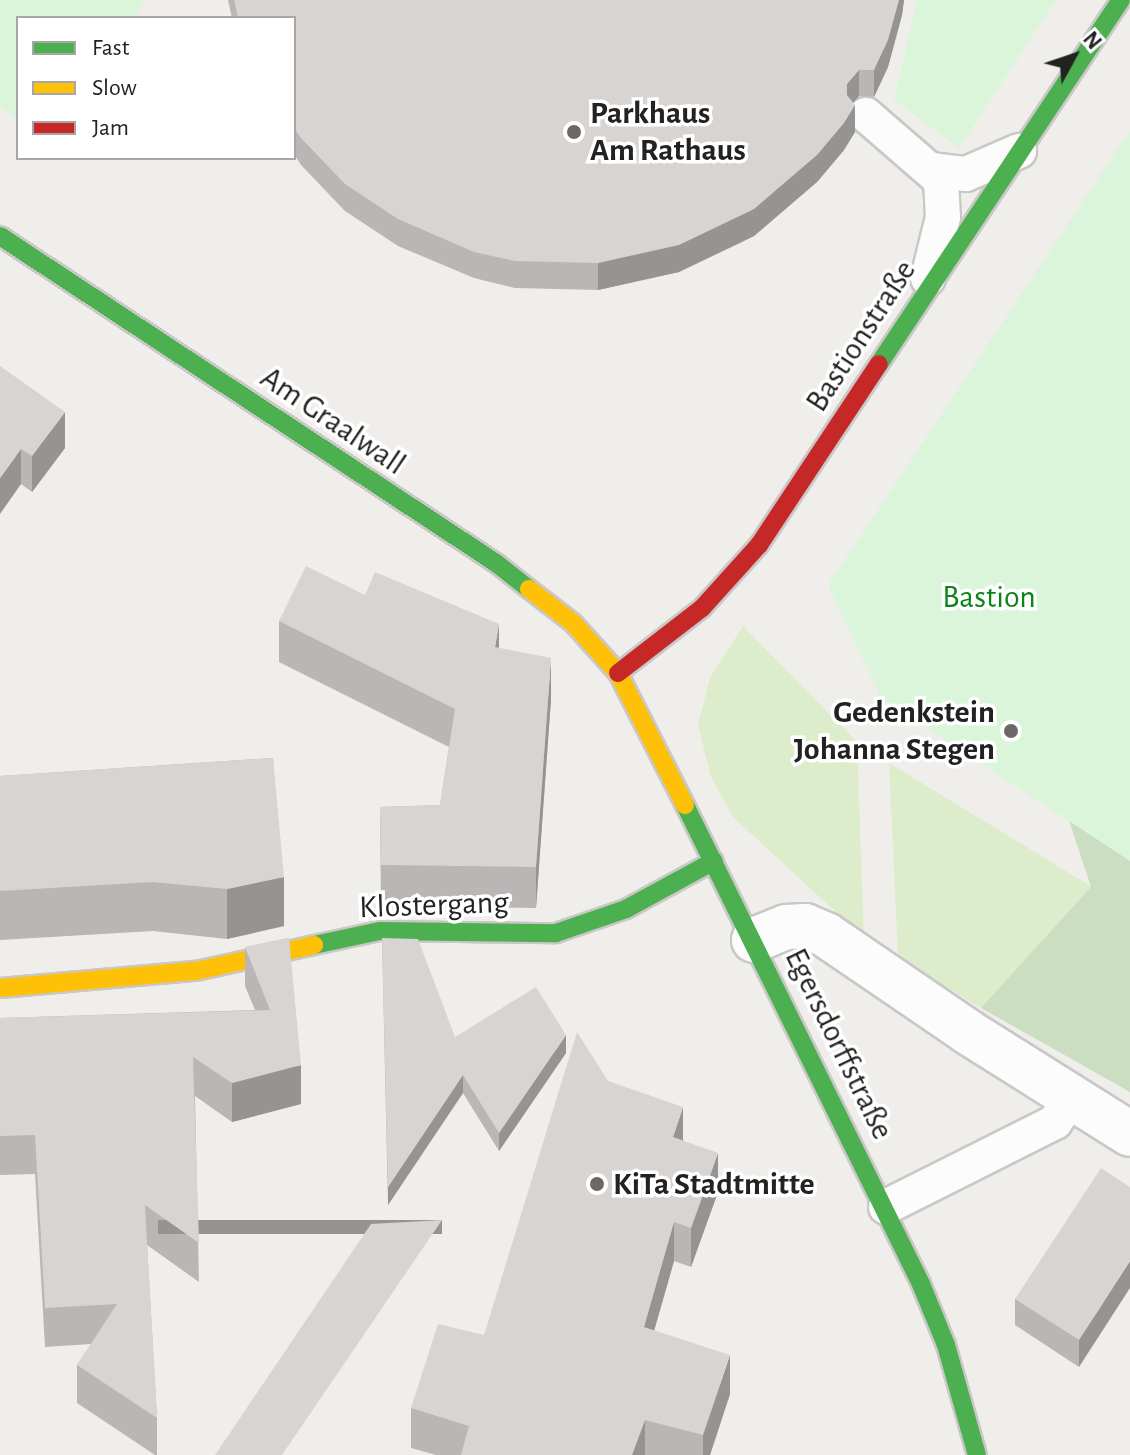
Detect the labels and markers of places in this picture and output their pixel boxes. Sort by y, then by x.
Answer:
place label: Parkhaus Am Rathaus [590,95,746,170]
marker: Parkhaus Am Rathaus [565,123,583,141]
place label: Gedenkstein Johanna Stegen [794,694,995,769]
marker: Gedenkstein Johanna Stegen [1002,722,1020,740]
place label: KiTa Stadtmitte [613,1165,815,1203]
marker: KiTa Stadtmitte [588,1175,606,1193]

